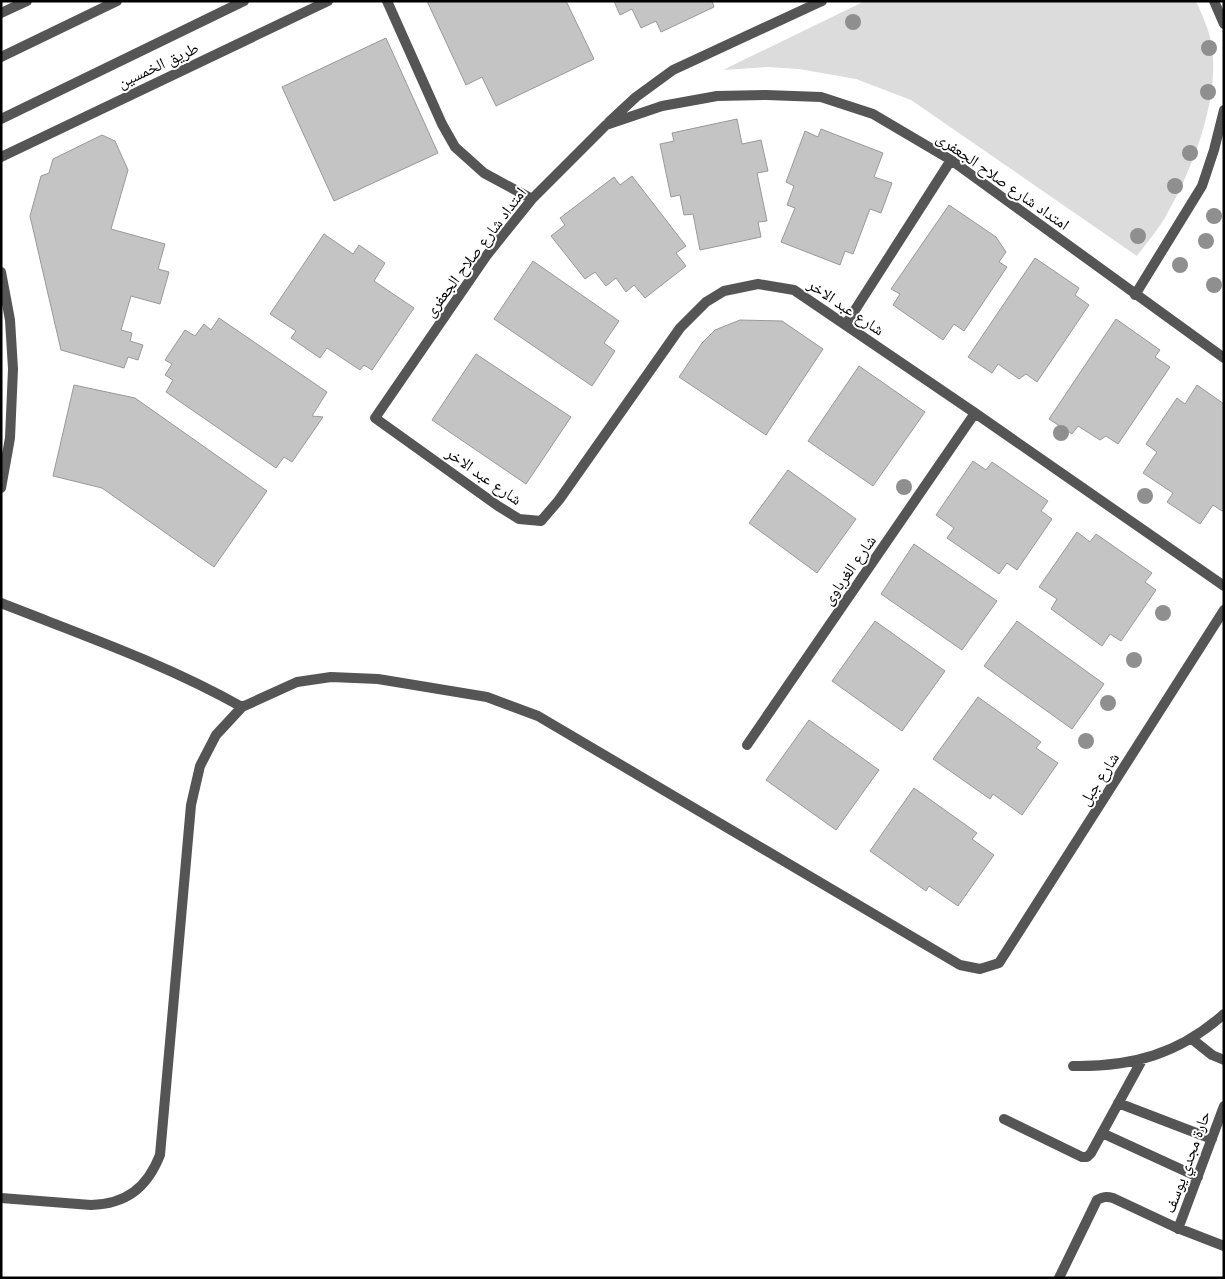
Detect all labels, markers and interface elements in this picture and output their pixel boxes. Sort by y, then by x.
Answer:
street label: طريق الخمسين [114,38,202,93]
street label: امتداد شارع صلاح الجعفرى [932,128,1073,235]
street label: امتداد شارع صلاح الجعفرى [420,183,531,321]
street label: شارع عبد الاخر [803,274,888,340]
street label: شارع عبد الاخر [441,442,525,510]
street label: شارع الغرباوى [818,531,881,609]
street label: شارع جبل [1075,749,1124,809]
street label: حارة مجدي يوسف [1160,1108,1217,1217]

